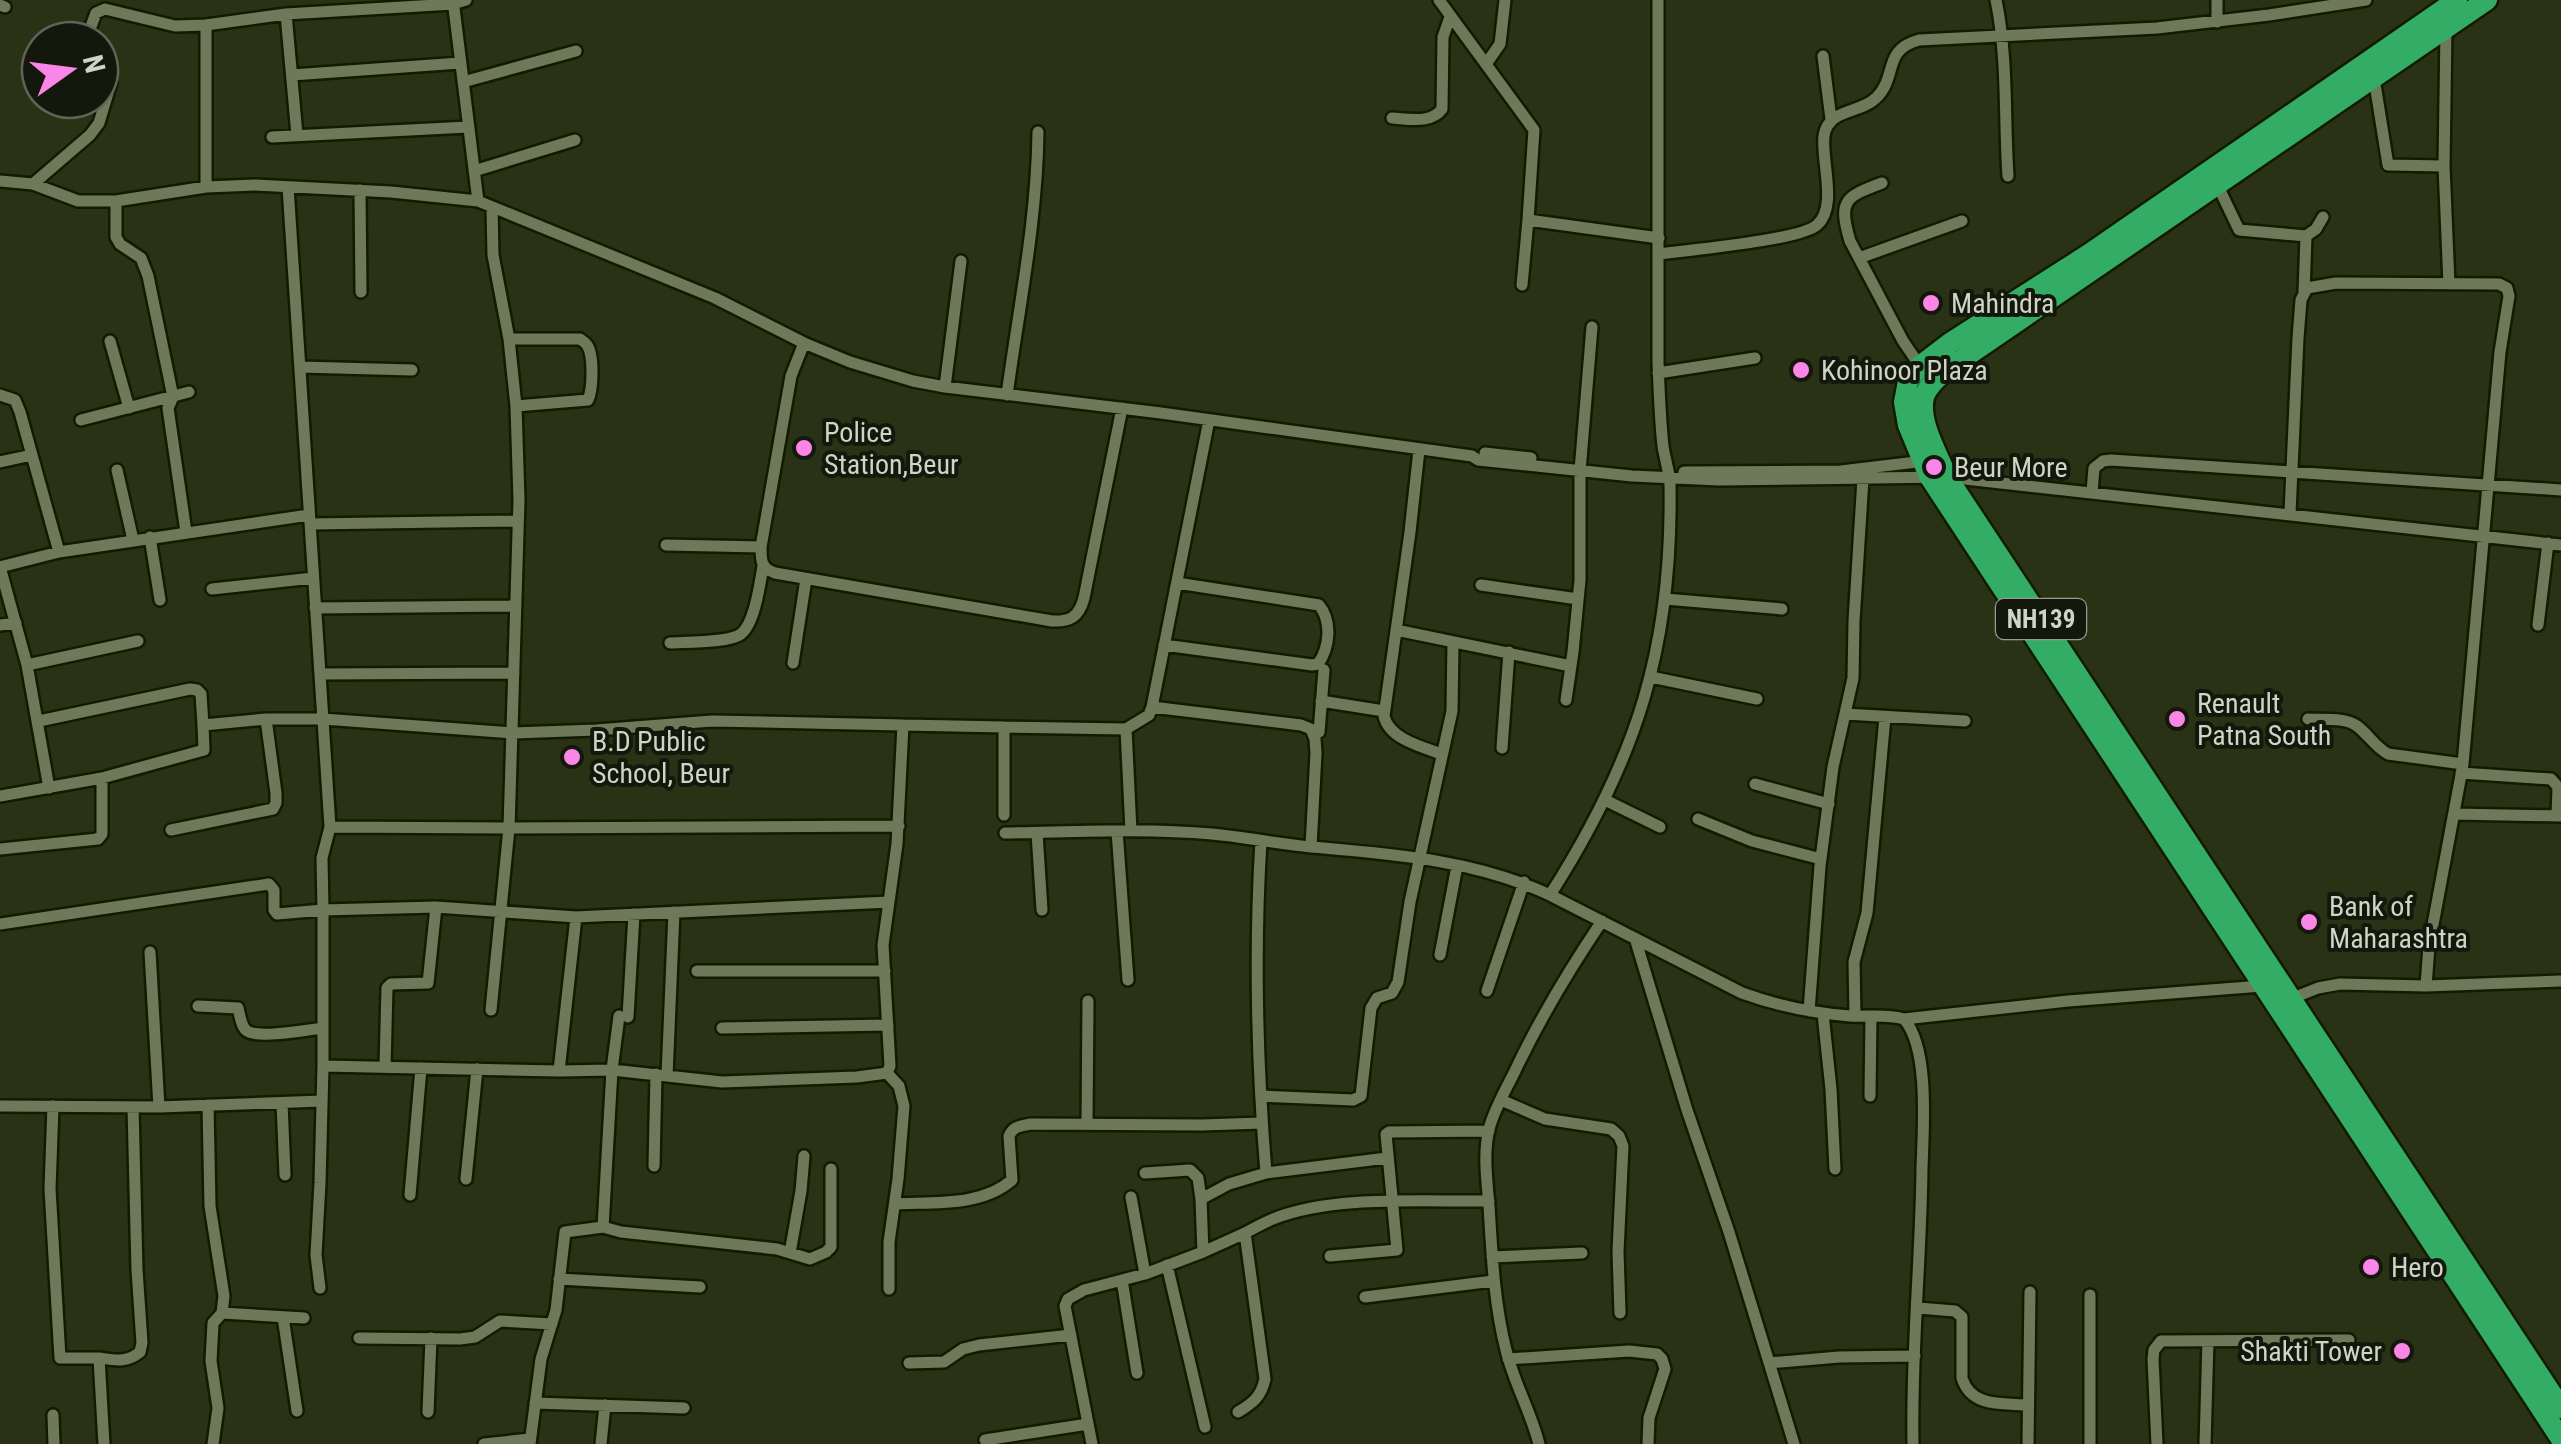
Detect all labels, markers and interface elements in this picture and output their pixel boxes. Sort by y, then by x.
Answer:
north arrow [20,20,120,120]
text: N [76,52,112,76]
place label: Mahindra [1951,287,2054,320]
marker: Mahindra [1920,292,1942,314]
place label: Kohinoor Plaza [1821,354,1988,387]
marker: Kohinoor Plaza [1790,359,1812,381]
place label: Police Station,Beur [824,416,959,481]
marker: Police Station,Beur [793,437,815,459]
place label: Beur More [1954,451,2068,484]
marker: Beur More [1923,456,1945,478]
road number: NH139 [1996,599,2086,639]
place label: Renault Patna South [2197,687,2331,752]
marker: Renault Patna South [2166,708,2188,730]
place label: B.D Public School, Beur [592,725,730,790]
marker: B.D Public School, Beur [561,746,583,768]
place label: Bank of Maharashtra [2329,890,2468,955]
marker: Bank of Maharashtra [2298,911,2320,933]
place label: Hero [2391,1251,2444,1284]
marker: Hero [2360,1256,2382,1278]
place label: Shakti Tower [2240,1335,2382,1368]
marker: Shakti Tower [2391,1340,2413,1362]

